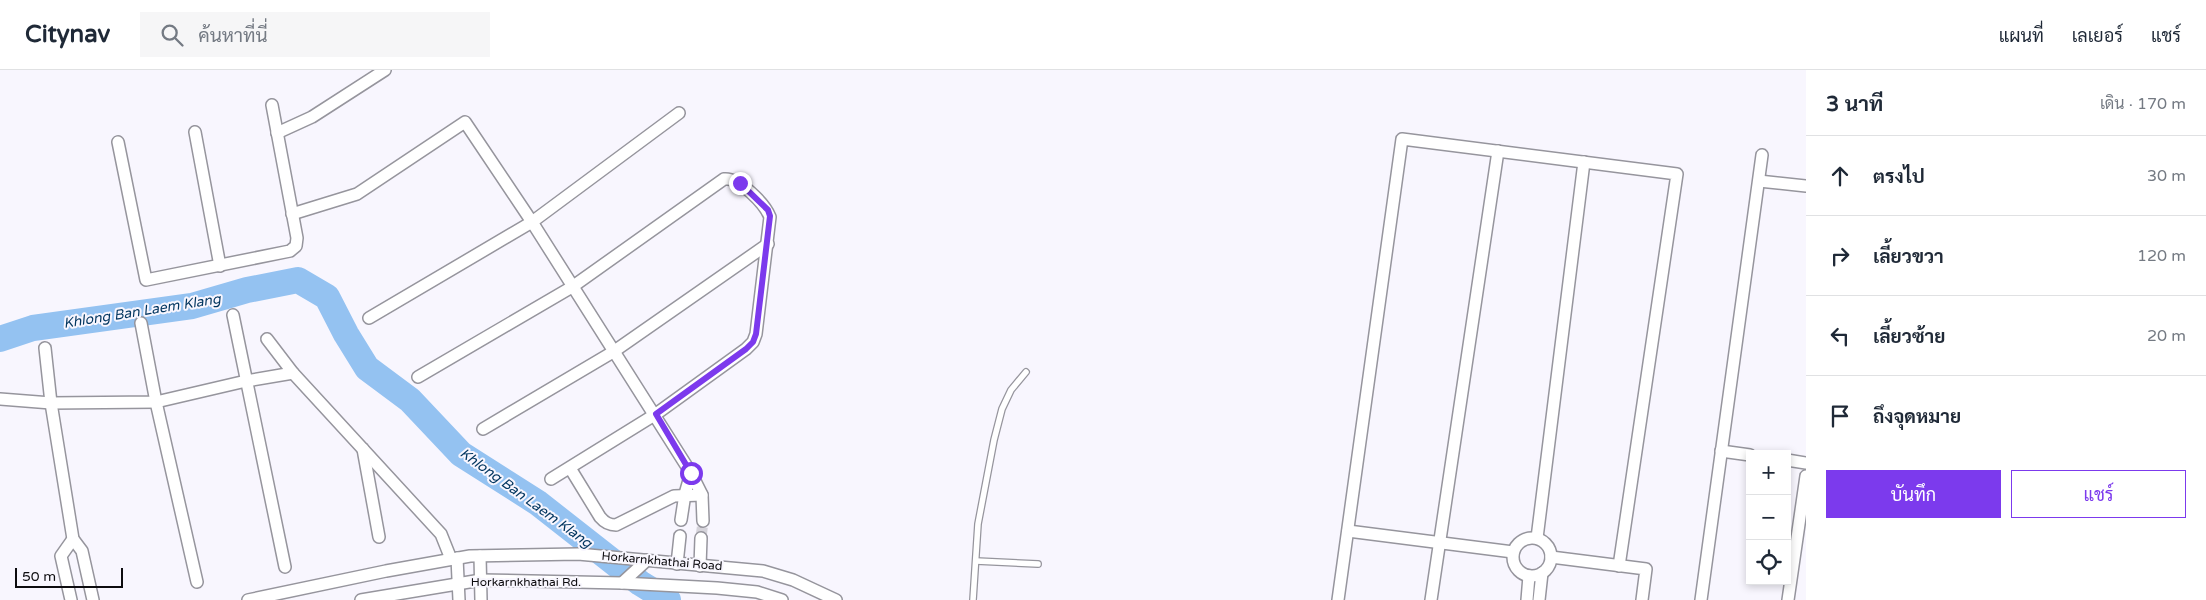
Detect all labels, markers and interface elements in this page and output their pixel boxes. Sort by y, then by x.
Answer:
search box [140,12,490,57]
text: Citynav [25,20,110,49]
icon: search [158,21,186,49]
text: ค้นหาที่นี่ [198,25,268,47]
text: แผนที่ [1999,25,2044,47]
text: เลเยอร์ [2072,25,2123,47]
text: แชร์ [2151,25,2181,47]
text: 3 นาที [1826,92,1883,117]
text: เดิน · 170 m [2100,94,2186,114]
icon: ahead [1826,162,1854,190]
text: ตรงไป [1873,166,1925,188]
text: 30 m [2147,166,2186,186]
route end [729,172,752,195]
icon: right [1826,242,1854,270]
text: เลี้ยวขวา [1873,246,1944,268]
text: 120 m [2137,246,2186,266]
water label: Khlong Ban Laem Klang [62,290,223,332]
icon: left [1826,322,1854,350]
text: เลี้ยวซ้าย [1873,326,1945,348]
text: 20 m [2147,326,2186,346]
icon: arrive [1826,402,1854,430]
text: ถึงจุดหมาย [1873,406,1961,428]
water label: Khlong Ban Laem Klang [457,444,596,552]
map controls [1746,450,1791,585]
button: + [1746,450,1791,495]
route start [680,462,703,485]
button: บันทึก [1826,470,2001,518]
button: แชร์ [2011,470,2186,518]
button: − [1746,495,1791,540]
button: locate [1746,540,1791,585]
street label: Horkarnkhathai Road [601,549,723,573]
scale bar [15,565,122,588]
text: 50 m [22,568,56,585]
street label: Horkarnkhathai Rd. [471,575,581,589]

